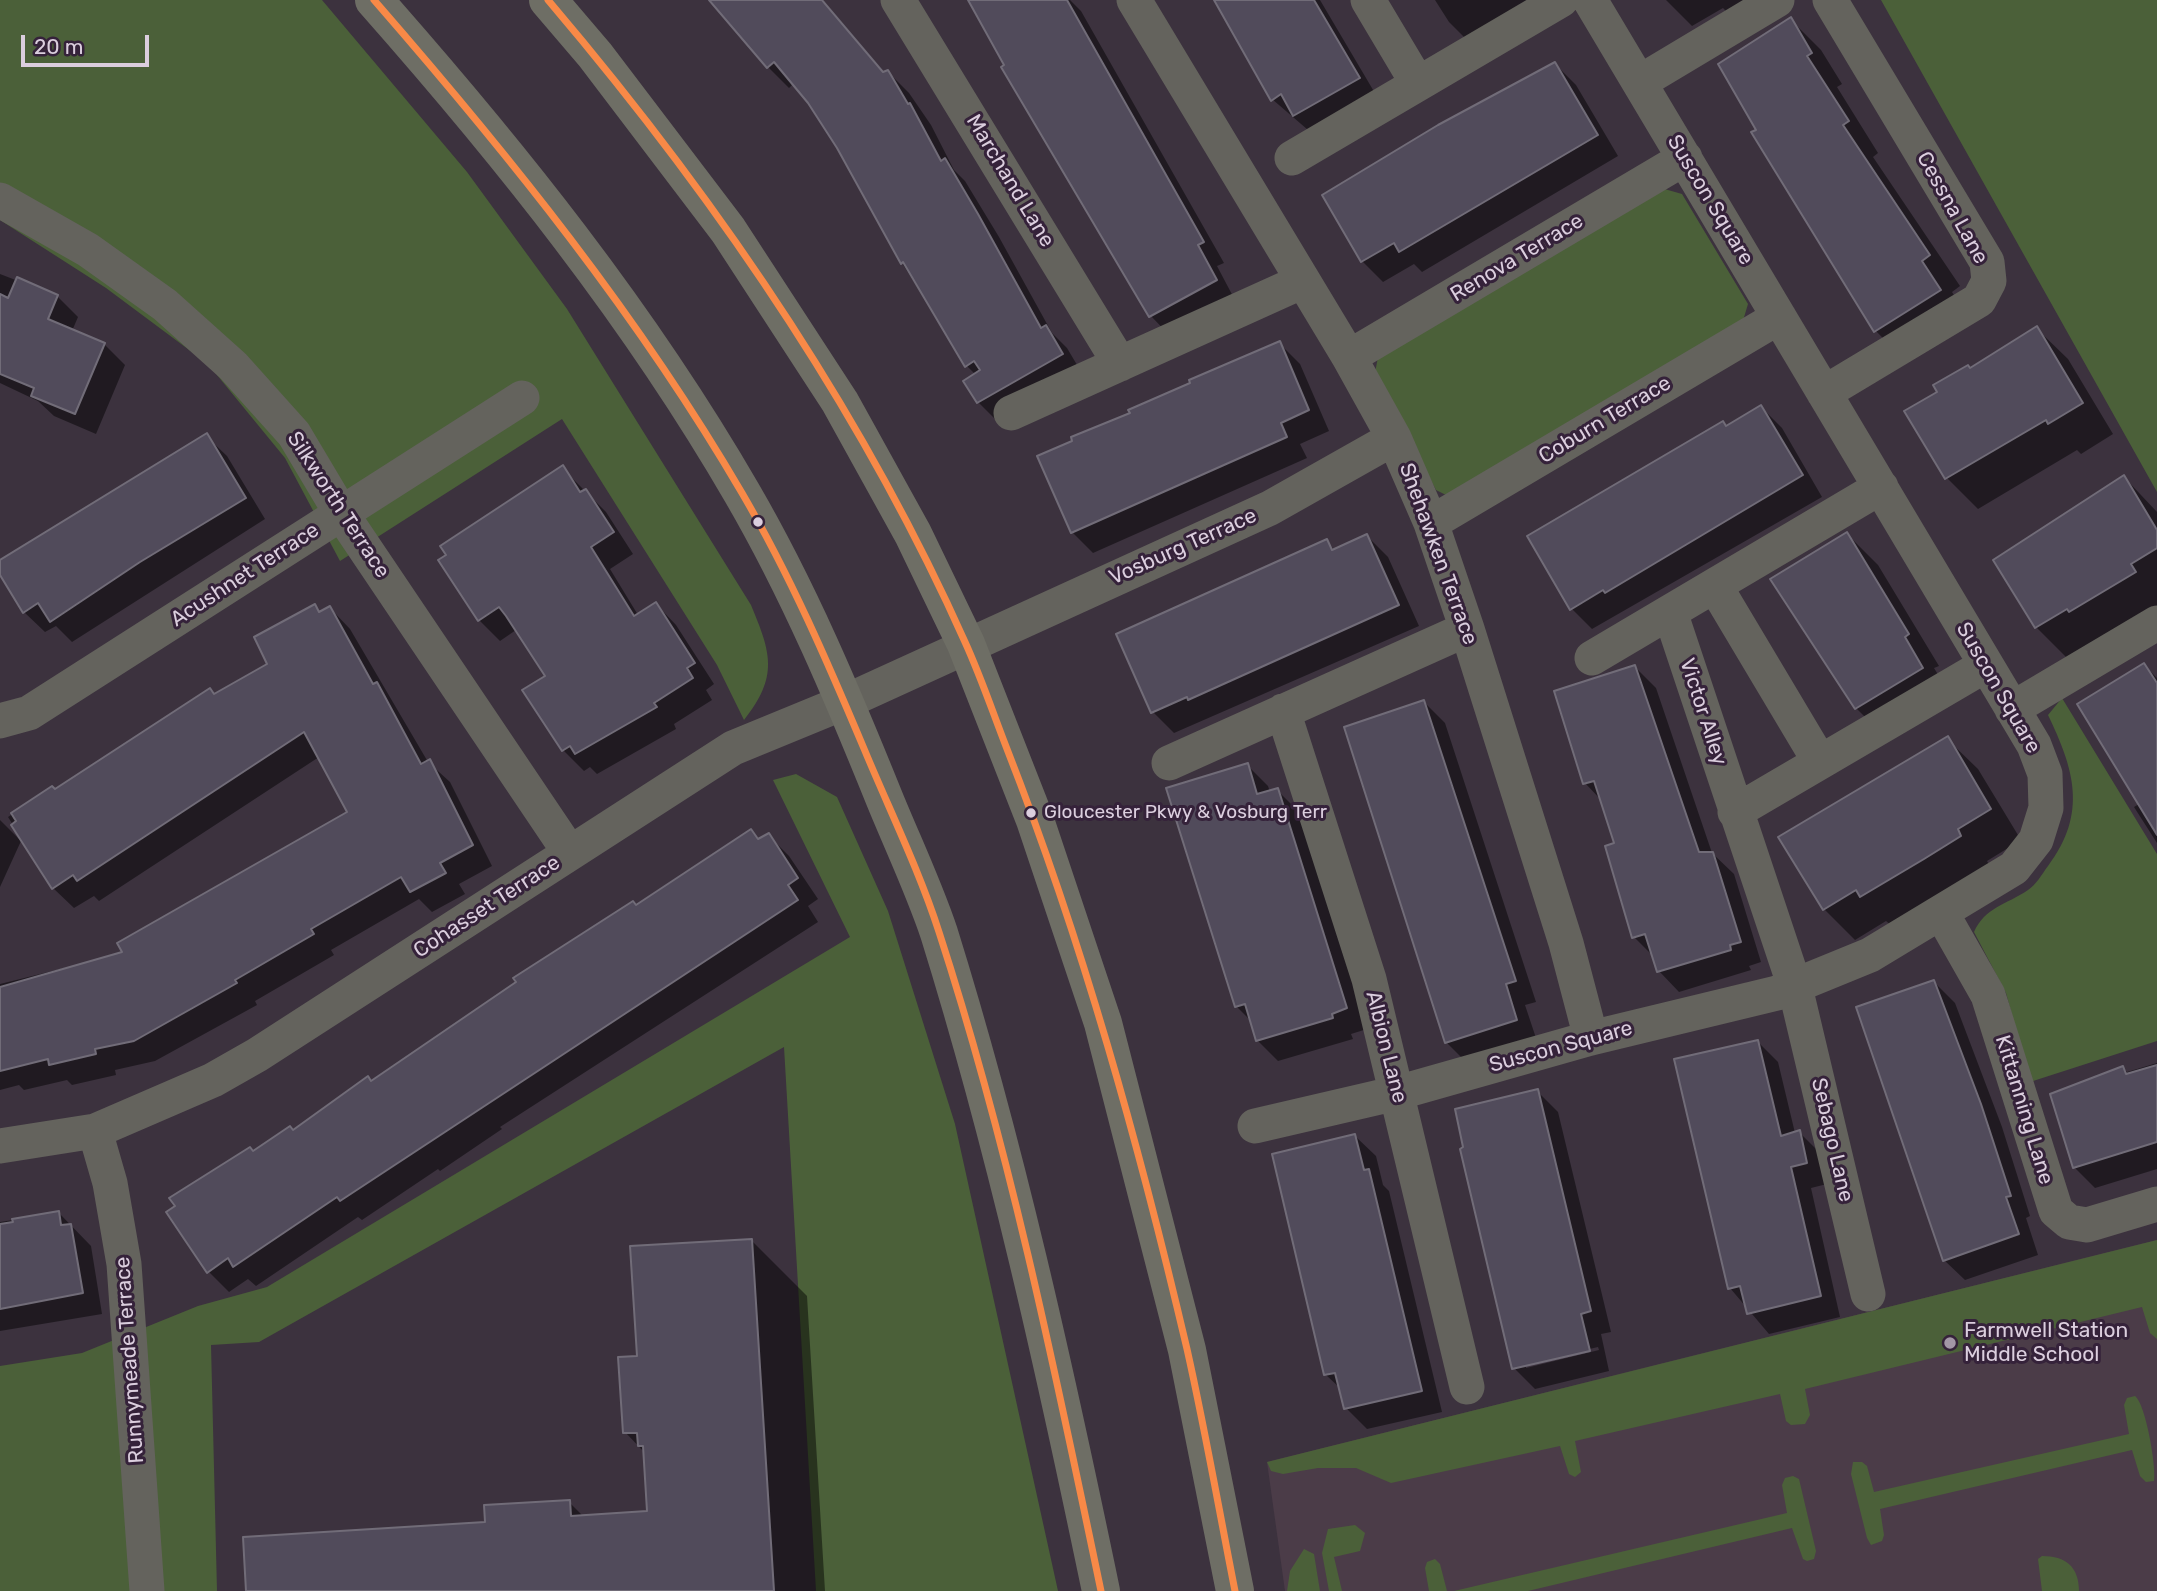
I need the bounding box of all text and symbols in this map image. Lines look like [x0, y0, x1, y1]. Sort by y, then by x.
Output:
scale bar [24, 21, 152, 65]
text: 20 m [34, 34, 83, 59]
street label: Marchand Lane [960, 110, 1060, 252]
street label: Suscon Square [1661, 130, 1759, 270]
street label: Cessna Lane [1911, 147, 1993, 269]
street label: Renova Terrace [1446, 208, 1588, 308]
street label: Coburn Terrace [1534, 371, 1676, 469]
street label: Silkworth Terrace [281, 427, 395, 583]
street label: Shehawken Terrace [1393, 460, 1483, 648]
street label: Vosburg Terrace [1105, 503, 1261, 591]
unlabelled marker [751, 515, 765, 529]
street label: Acushnet Terrace [166, 518, 324, 632]
street label: Suscon Square [1950, 618, 2046, 758]
street label: Victor Alley [1674, 655, 1732, 769]
place label: Gloucester Pkwy & Vosburg Terr [1044, 802, 1327, 824]
marker: Gloucester Pkwy & Vosburg Terr [1024, 806, 1038, 820]
street label: Cohasset Terrace [409, 850, 565, 964]
street label: Albion Lane [1360, 988, 1412, 1106]
street label: Suscon Square [1487, 1016, 1635, 1078]
street label: Kittanning Lane [1989, 1032, 2059, 1188]
street label: Sebago Lane [1805, 1076, 1859, 1204]
street label: Runnymeade Terrace [110, 1256, 150, 1464]
place label: Farmwell Station Middle School [1964, 1318, 2128, 1368]
marker: Farmwell Station Middle School [1942, 1335, 1958, 1351]

